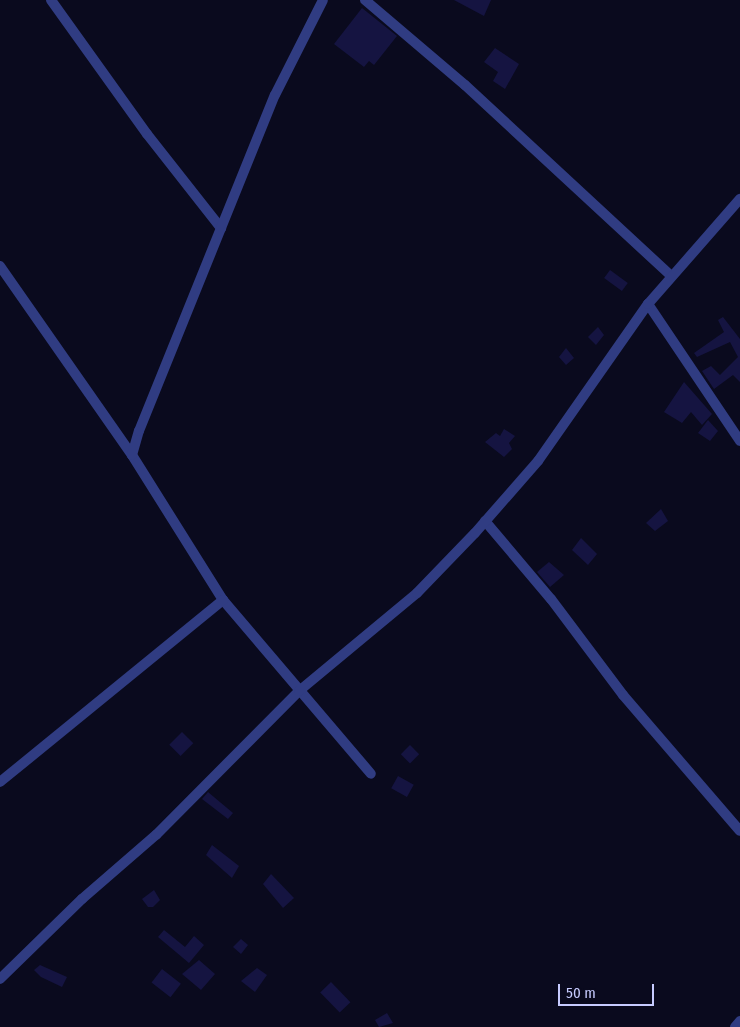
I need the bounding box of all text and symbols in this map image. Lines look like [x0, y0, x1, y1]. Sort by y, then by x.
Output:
scale bar [560, 974, 656, 1006]
text: 50 m [566, 984, 596, 1002]

